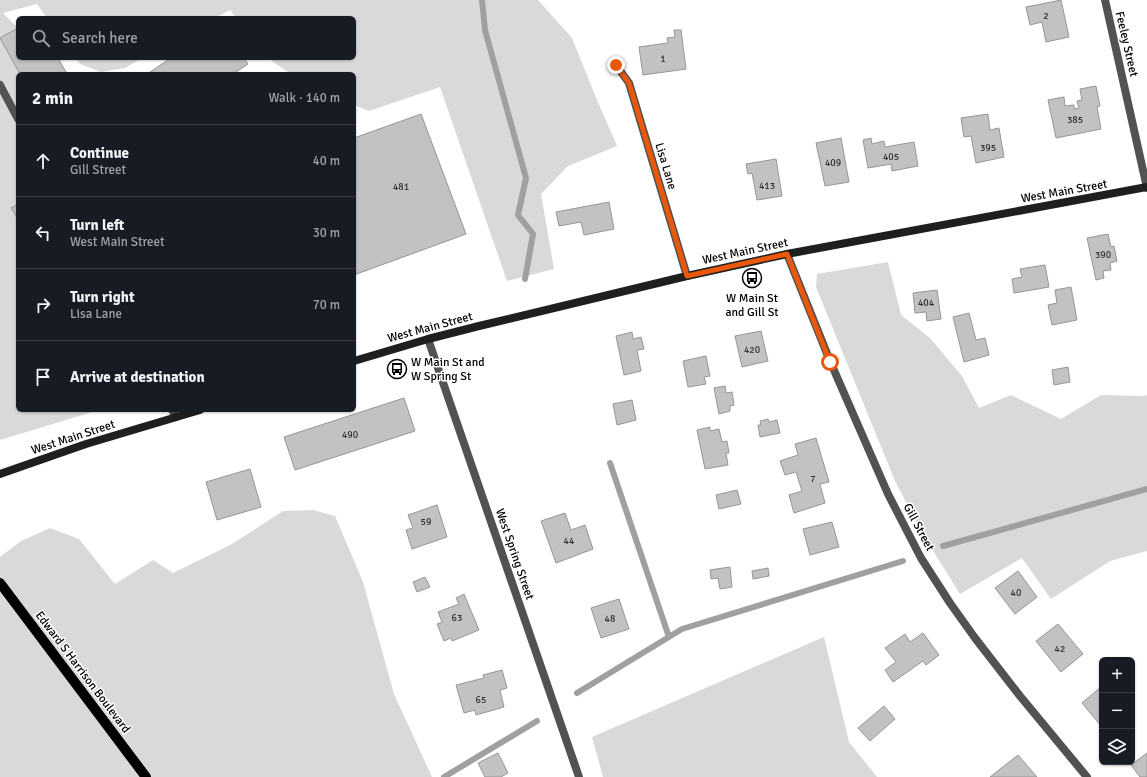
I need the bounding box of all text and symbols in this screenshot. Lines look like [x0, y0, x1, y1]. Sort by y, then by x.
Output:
house number: 2 [1043, 10, 1049, 22]
street label: Feeley Street [1112, 10, 1141, 78]
search box [16, 16, 356, 60]
icon: search [30, 27, 52, 49]
text: Search here [62, 29, 138, 47]
house number: 1 [660, 53, 666, 65]
route end [607, 56, 625, 74]
text: 2 min [32, 88, 73, 109]
text: Walk · 140 m [269, 90, 340, 106]
house number: 385 [1067, 114, 1083, 126]
street label: Lisa Lane [651, 141, 680, 191]
house number: 395 [980, 142, 996, 154]
text: Continue [70, 144, 129, 162]
icon: ahead [32, 150, 54, 172]
house number: 405 [883, 151, 899, 163]
text: 40 m [313, 153, 340, 169]
house number: 409 [825, 157, 841, 169]
text: Gill Street [70, 162, 126, 178]
street label: West Main Street [1020, 177, 1108, 206]
house number: 413 [759, 180, 775, 192]
house number: 481 [393, 181, 409, 193]
text: Turn left [70, 216, 124, 234]
icon: left [32, 222, 54, 244]
text: 30 m [313, 225, 340, 241]
text: West Main Street [70, 234, 165, 250]
street label: West Main Street [701, 235, 789, 268]
house number: 390 [1095, 249, 1111, 261]
bus stop icon: W Main St and Gill St [741, 267, 763, 289]
text: Turn right [70, 288, 135, 306]
place label: W Main St and Gill St [725, 291, 779, 320]
icon: right [32, 294, 54, 316]
text: 70 m [313, 297, 340, 313]
house number: 404 [918, 297, 935, 309]
text: Lisa Lane [70, 306, 122, 322]
street label: West Main Street [386, 309, 474, 346]
house number: 420 [744, 344, 760, 356]
route start [821, 353, 839, 371]
place label: W Main St and W Spring St [411, 355, 485, 384]
bus stop icon: W Main St and W Spring St [386, 358, 408, 380]
icon: arrive [32, 366, 54, 388]
text: Arrive at destination [70, 368, 205, 386]
street label: West Main Street [29, 417, 117, 458]
house number: 490 [342, 429, 358, 441]
house number: 7 [810, 473, 816, 485]
street label: Gill Street [900, 501, 937, 554]
street label: West Spring Street [492, 507, 537, 602]
house number: 59 [421, 516, 431, 528]
house number: 44 [564, 535, 575, 547]
house number: 40 [1011, 587, 1021, 599]
street label: Edward S Harrison Boulevard [32, 608, 133, 736]
house number: 63 [452, 612, 462, 624]
house number: 48 [605, 613, 615, 625]
house number: 42 [1055, 643, 1065, 655]
map controls [1099, 657, 1135, 765]
button: + [1099, 657, 1135, 693]
button: − [1099, 693, 1135, 729]
house number: 65 [476, 694, 486, 706]
button: layers [1099, 729, 1135, 765]

